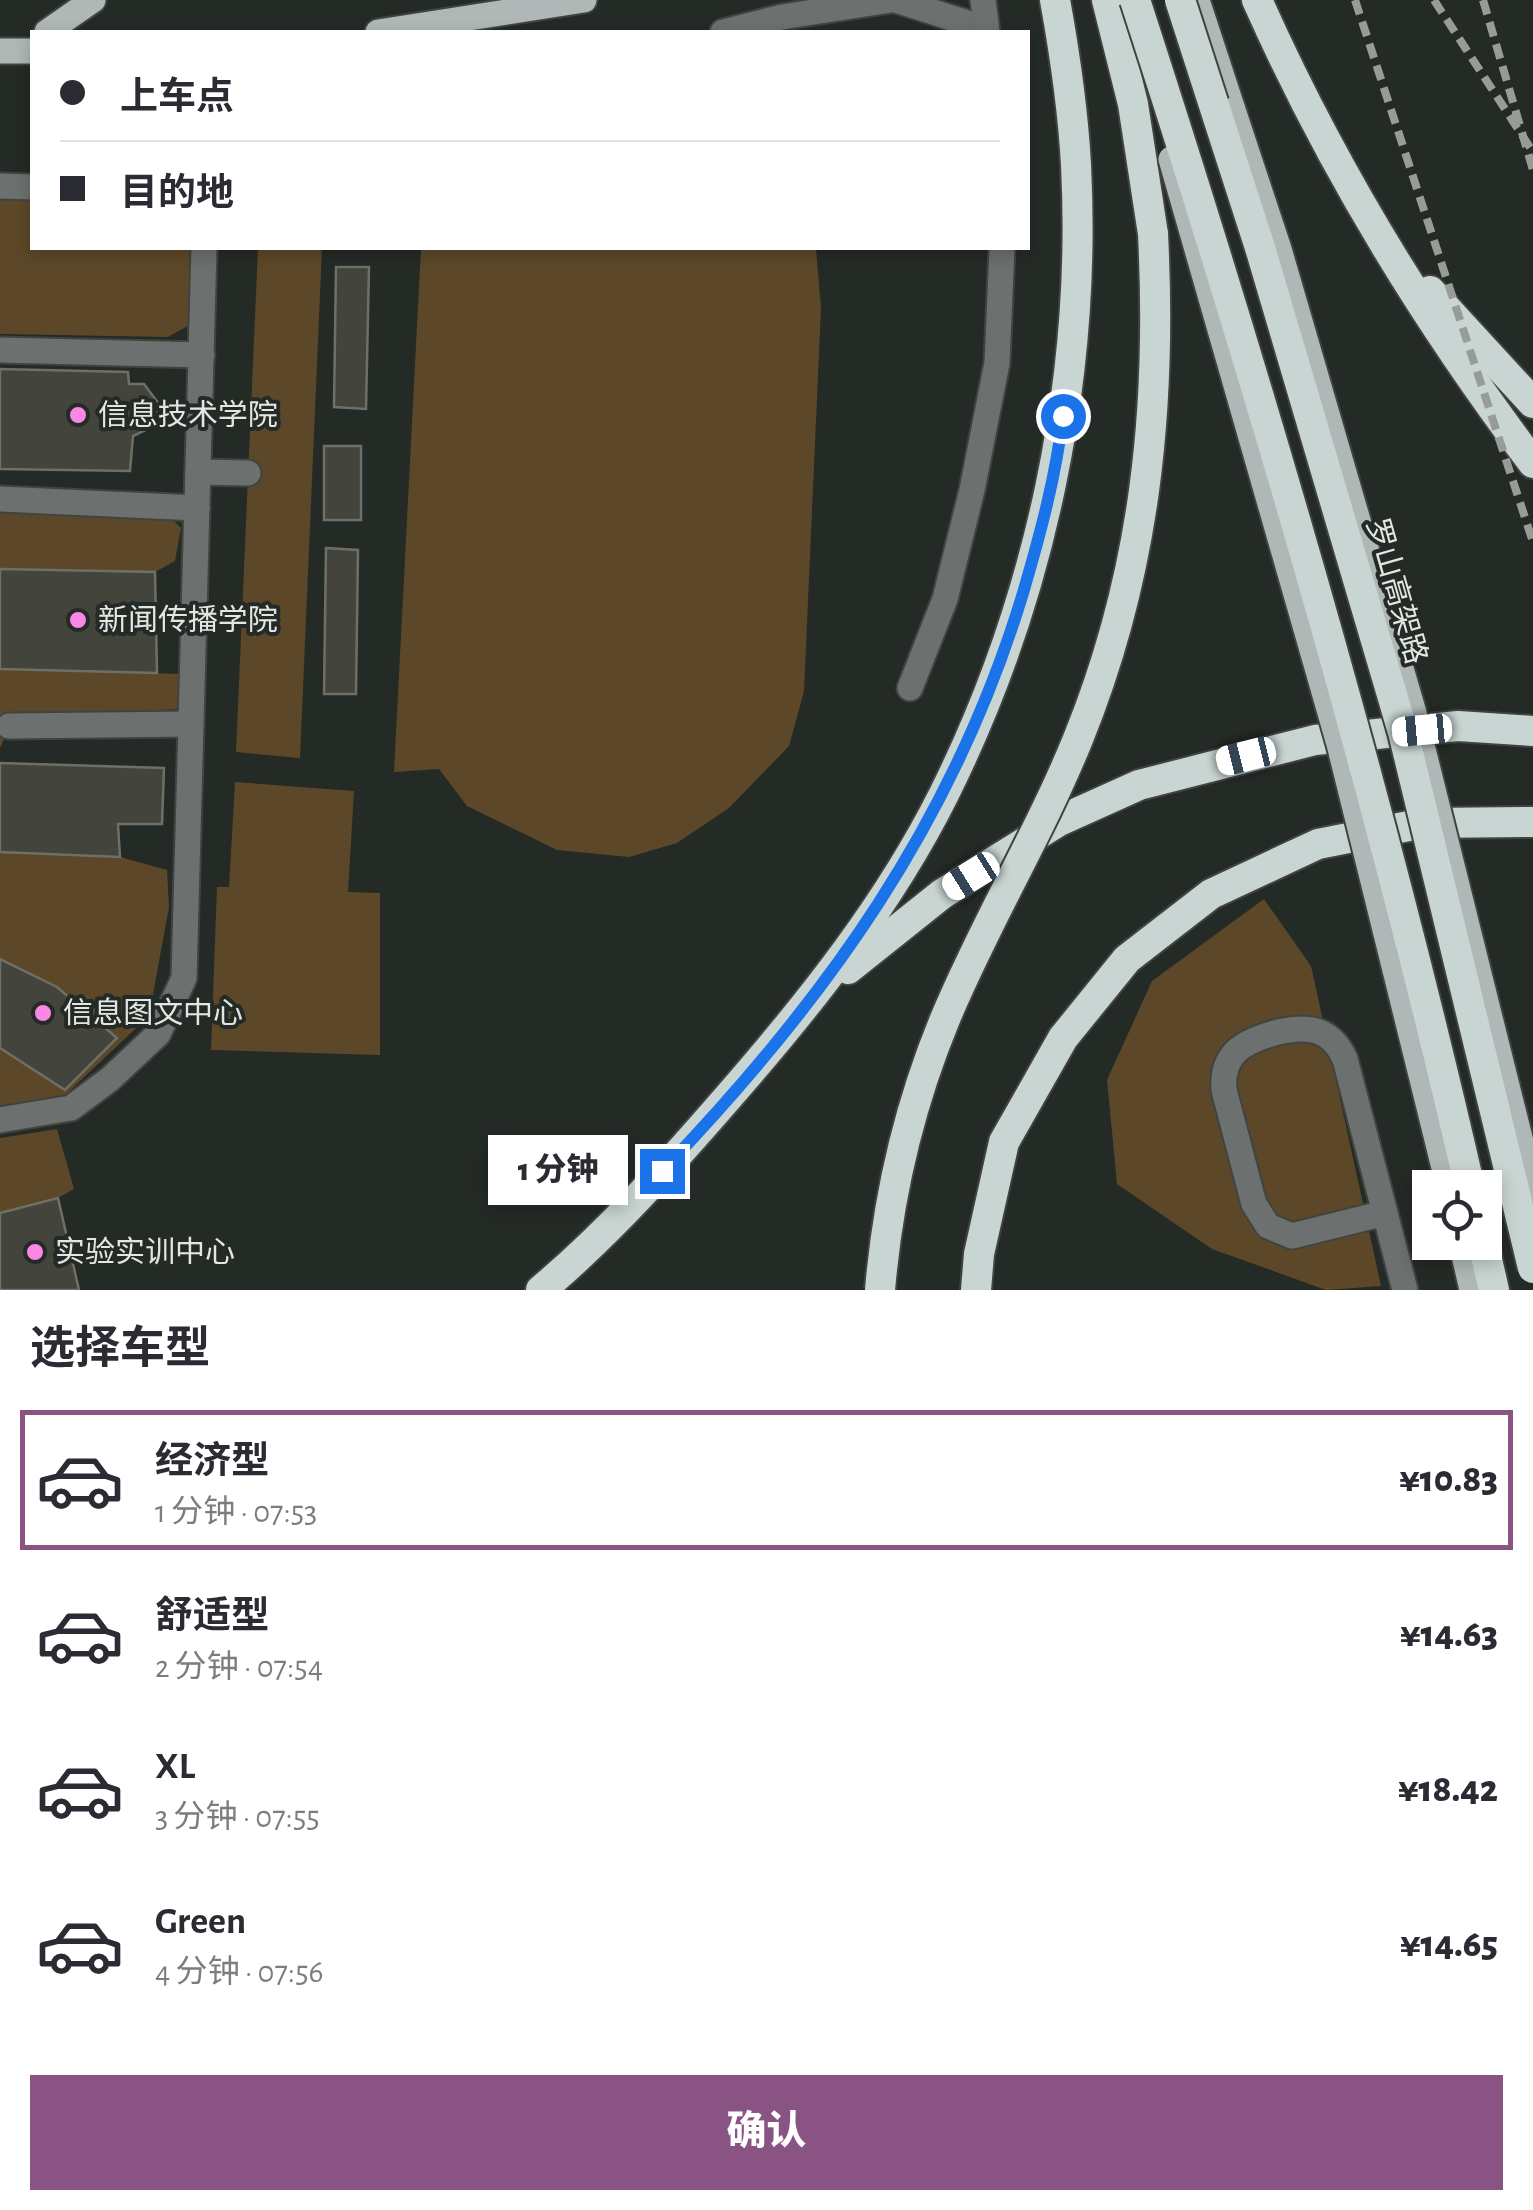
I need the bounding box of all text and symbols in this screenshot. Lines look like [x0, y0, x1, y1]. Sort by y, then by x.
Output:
text: 上车点 [120, 79, 234, 117]
text: 目的地 [120, 175, 234, 213]
route start [1041, 394, 1086, 439]
place label: 信息技术学院 [98, 399, 278, 431]
marker: 信息技术学院 [67, 404, 89, 426]
street label: 罗山高架路 [1361, 514, 1433, 668]
place label: 新闻传播学院 [98, 604, 278, 636]
marker: 新闻传播学院 [67, 609, 89, 631]
car [1391, 712, 1453, 748]
car [1213, 734, 1279, 778]
car [938, 847, 1004, 905]
place label: 信息图文中心 [63, 997, 243, 1029]
marker: 信息图文中心 [32, 1002, 54, 1024]
callout: 1 分钟 [487, 1136, 627, 1206]
route end [640, 1149, 685, 1194]
text: 1 分钟 [518, 1154, 598, 1186]
map controls [1412, 1170, 1502, 1260]
button: locate [1412, 1170, 1502, 1260]
place label: 实验实训中心 [55, 1236, 235, 1268]
marker: 实验实训中心 [24, 1241, 46, 1263]
text: 选择车型 [30, 1327, 210, 1372]
icon: car [35, 1435, 125, 1525]
text: 经济型 [155, 1443, 269, 1481]
text: ¥10.83 [1399, 1461, 1498, 1499]
text: 1 分钟 · 07:53 [155, 1496, 317, 1528]
icon: car [35, 1590, 125, 1680]
text: 舒适型 [155, 1598, 269, 1636]
text: ¥14.63 [1400, 1616, 1498, 1654]
text: 2 分钟 · 07:54 [155, 1651, 323, 1683]
icon: car [35, 1745, 125, 1835]
text: XL [155, 1748, 195, 1786]
text: ¥18.42 [1398, 1771, 1498, 1809]
text: 3 分钟 · 07:55 [155, 1801, 320, 1833]
icon: car [35, 1900, 125, 1990]
text: Green [155, 1903, 246, 1941]
text: ¥14.65 [1400, 1926, 1498, 1964]
text: 4 分钟 · 07:56 [155, 1956, 324, 1988]
button: 确认 [30, 2075, 1503, 2190]

